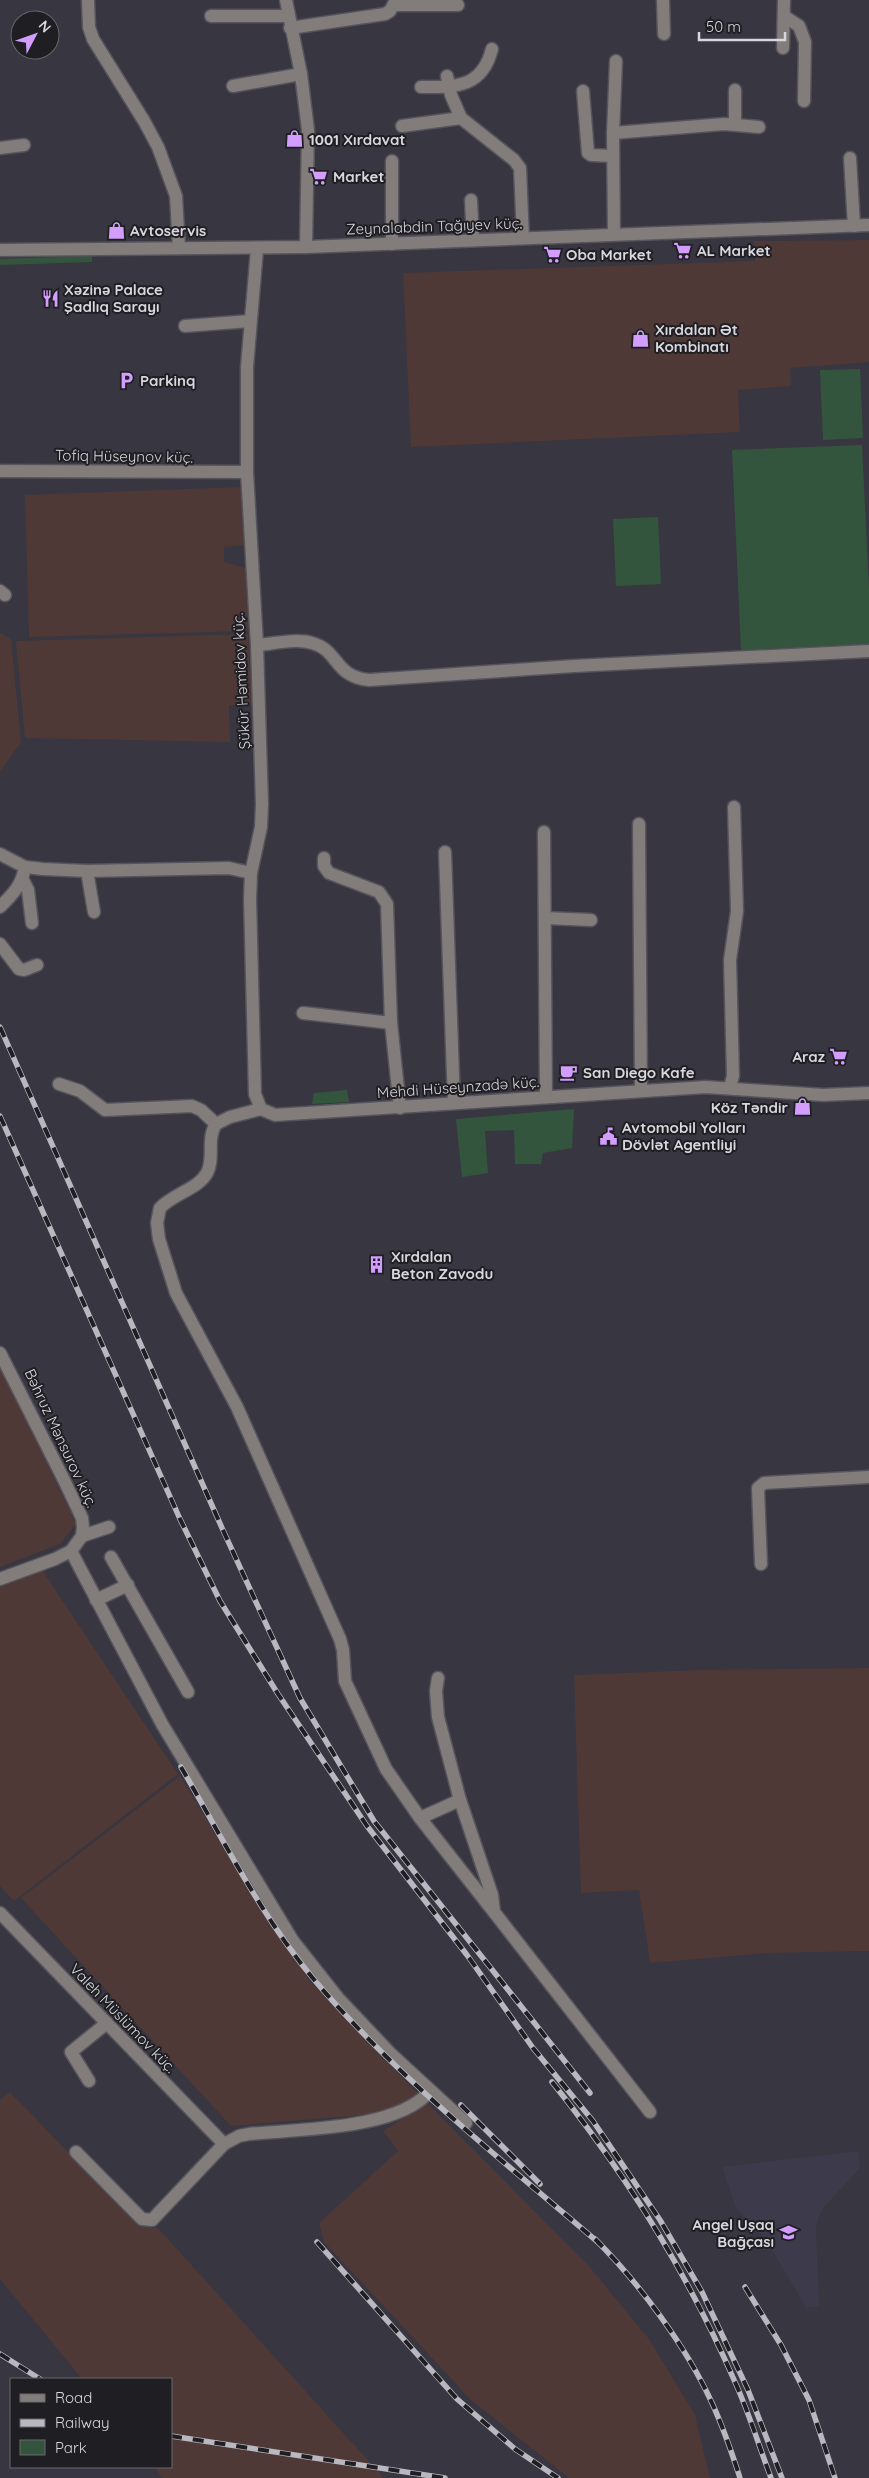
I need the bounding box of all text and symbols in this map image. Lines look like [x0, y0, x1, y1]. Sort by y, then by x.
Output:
north arrow [10, 10, 60, 60]
scale bar [699, 10, 785, 42]
text: N [35, 17, 55, 36]
text: 50 m [706, 17, 741, 36]
shop icon: 1001 Xırdavat [285, 129, 305, 149]
place label: 1001 Xırdavat [309, 130, 405, 149]
supermarket icon: Market [309, 166, 329, 186]
place label: Market [333, 167, 384, 186]
street label: Zeynalabdin Tağıyev küç. [346, 213, 522, 239]
shop icon: Avtoservis [106, 220, 126, 240]
place label: Avtoservis [130, 221, 206, 240]
supermarket icon: AL Market [673, 240, 693, 260]
place label: AL Market [697, 241, 771, 260]
supermarket icon: Oba Market [542, 244, 562, 264]
place label: Oba Market [566, 245, 652, 264]
place label: Xәzinә Palace Şadlıq Sarayı [64, 280, 163, 316]
restaurant icon: Xәzinә Palace Şadlıq Sarayı [40, 288, 60, 308]
place label: Xırdalan Ət Kombinatı [655, 320, 738, 356]
shop icon: Xırdalan Ət Kombinatı [631, 328, 651, 348]
parking icon: Parkinq [116, 370, 136, 390]
place label: Parkinq [140, 371, 195, 390]
street label: Tofiq Hüseynov küç. [55, 445, 193, 467]
street label: Şükür Həmidov küç. [228, 612, 254, 750]
supermarket icon: Araz [829, 1046, 849, 1066]
place label: Araz [792, 1047, 825, 1066]
cafe icon: San Diego Kafe [559, 1062, 579, 1082]
place label: San Diego Kafe [583, 1063, 695, 1082]
street label: Mehdi Hüseynzadə küç. [376, 1072, 540, 1102]
shop icon: Köz Təndir [792, 1097, 812, 1117]
place label: Köz Təndir [711, 1098, 788, 1117]
place label: Avtomobil Yolları Dövlət Agentliyi [622, 1118, 745, 1154]
public building icon: Avtomobil Yolları Dövlət Agentliyi [598, 1126, 618, 1146]
place label: Xırdalan Beton Zavodu [391, 1247, 493, 1283]
building icon: Xırdalan Beton Zavodu [367, 1255, 387, 1275]
street label: Bəhruz Mənsurov küç. [21, 1366, 101, 1510]
street label: Valeh Müslümov küç. [66, 1959, 180, 2077]
place label: Angel Uşaq Bağçası [692, 2215, 774, 2251]
school or university icon: Angel Uşaq Bağçası [778, 2223, 798, 2243]
legend [10, 2378, 172, 2468]
text: Road [55, 2388, 92, 2407]
text: Railway [55, 2413, 110, 2432]
text: Park [55, 2438, 87, 2457]

